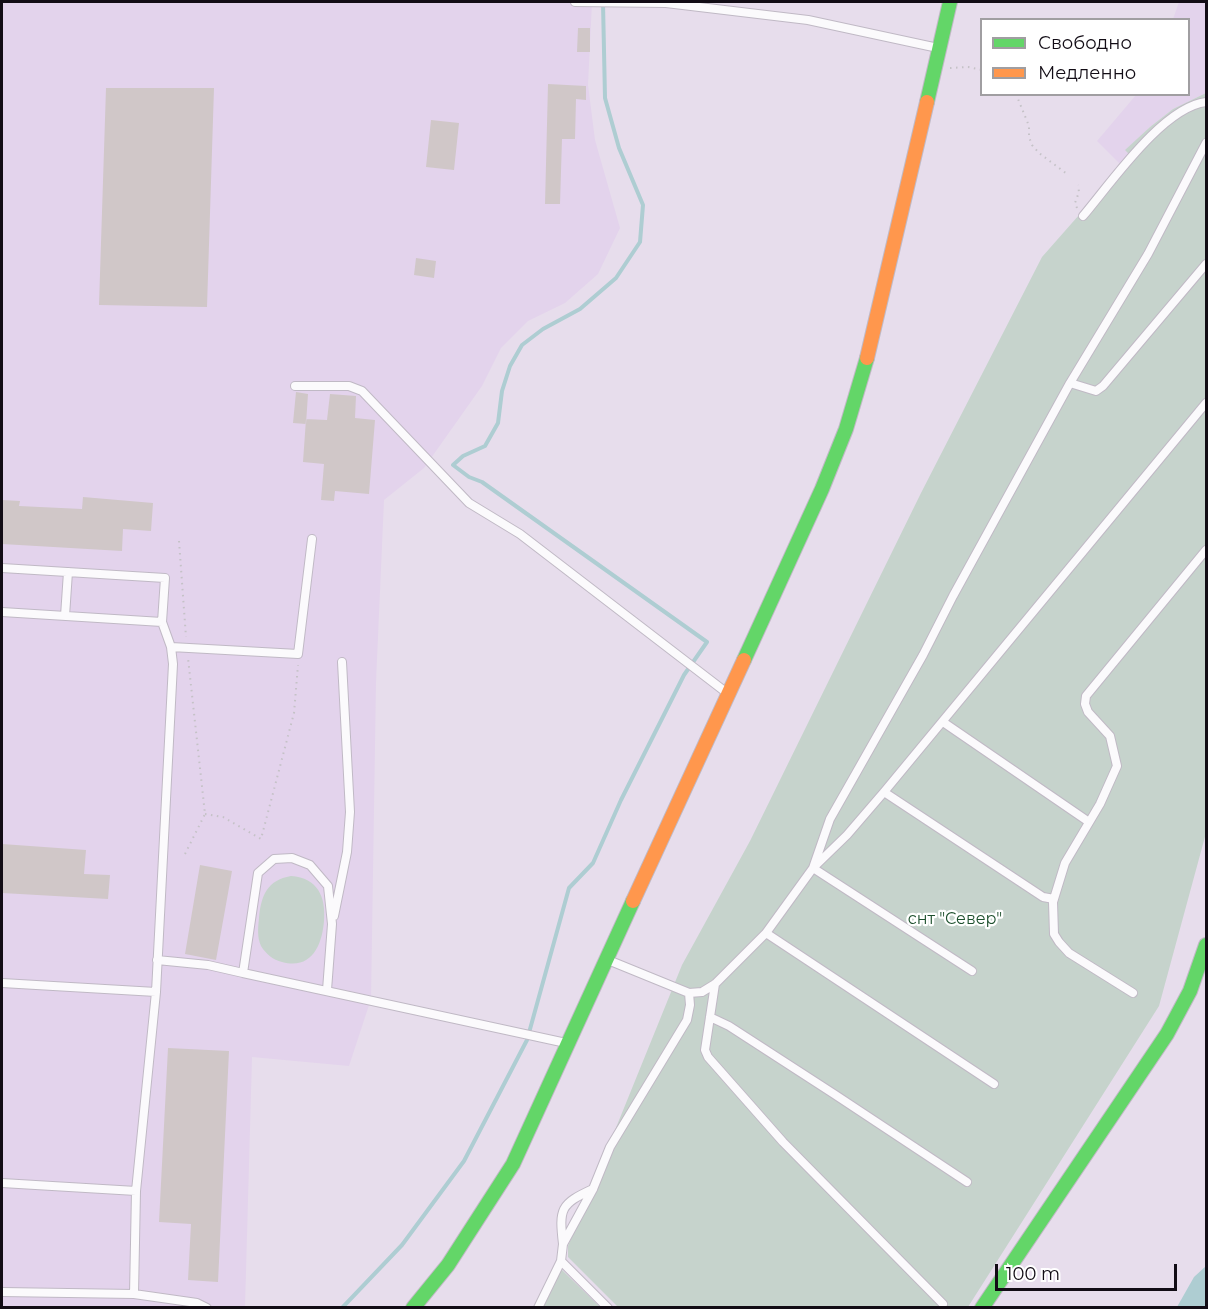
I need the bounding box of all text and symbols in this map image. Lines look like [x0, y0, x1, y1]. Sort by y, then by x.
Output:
legend [980, 18, 1190, 96]
text: Свободно [1038, 32, 1132, 54]
text: Медленно [1038, 62, 1136, 84]
park label: снт "Север" [908, 909, 1002, 929]
scale bar [998, 1252, 1180, 1290]
text: 100 m [1006, 1263, 1060, 1285]

